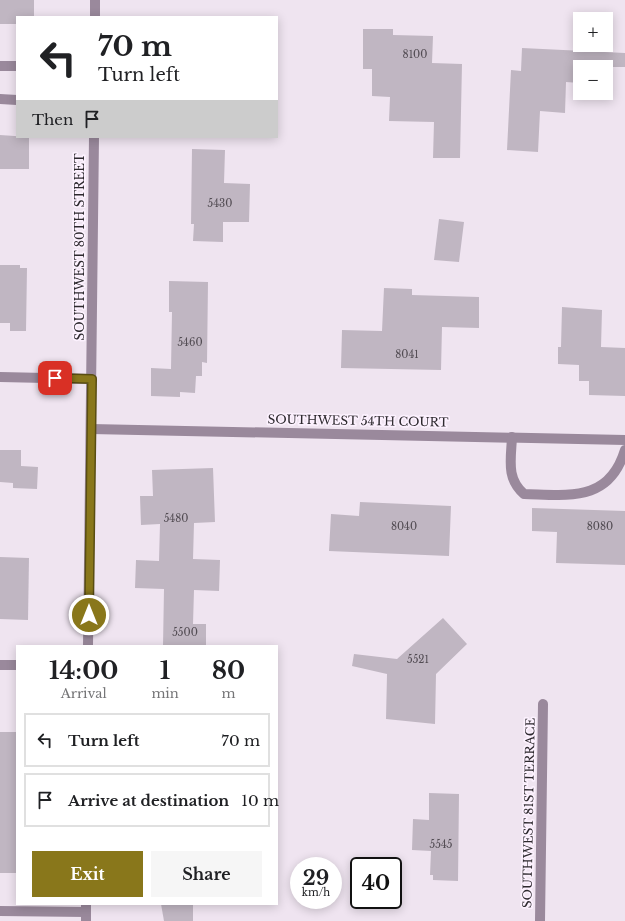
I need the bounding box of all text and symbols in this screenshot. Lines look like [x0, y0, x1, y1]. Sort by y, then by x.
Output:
map controls [573, 12, 613, 100]
button: + [573, 12, 613, 52]
text: 70 m [98, 29, 172, 64]
icon: left [32, 32, 84, 84]
house number: 8100 [403, 48, 427, 61]
button: − [573, 60, 613, 100]
text: Turn left [98, 64, 180, 86]
icon: arrive [81, 108, 103, 130]
text: Then [32, 110, 73, 129]
street label: SOUTHWEST 80TH STREET [72, 153, 87, 341]
house number: 5430 [208, 197, 232, 210]
house number: 5460 [177, 336, 203, 349]
house number: 8041 [395, 348, 419, 361]
pin [38, 361, 72, 395]
icon: arrive [44, 367, 66, 389]
street label: SOUTHWEST 54TH COURT [267, 411, 449, 430]
house number: 5480 [164, 512, 188, 525]
house number: 8040 [391, 520, 417, 533]
house number: 8080 [587, 520, 613, 533]
position arrow [68, 594, 110, 636]
house number: 5500 [172, 626, 198, 639]
house number: 5521 [407, 653, 429, 666]
text: 14:00 [49, 656, 118, 685]
text: 1 [160, 656, 170, 685]
text: 80 [212, 656, 245, 685]
text: Arrival [61, 685, 107, 702]
text: min [151, 685, 179, 702]
text: m [221, 685, 235, 702]
street label: SOUTHWEST 81ST TERRACE [519, 717, 538, 908]
icon: left [34, 729, 56, 751]
text: Turn left [68, 731, 139, 750]
text: 70 m [221, 731, 260, 750]
icon: arrive [34, 789, 56, 811]
text: Arrive at destination [68, 791, 229, 810]
text: 10 m [241, 791, 279, 810]
house number: 5545 [430, 838, 453, 851]
button: Exit [32, 851, 143, 897]
button: Share [151, 851, 262, 897]
speed limit sign: 40 [350, 857, 402, 909]
text: 29 [303, 866, 329, 890]
text: km/h [302, 886, 330, 899]

